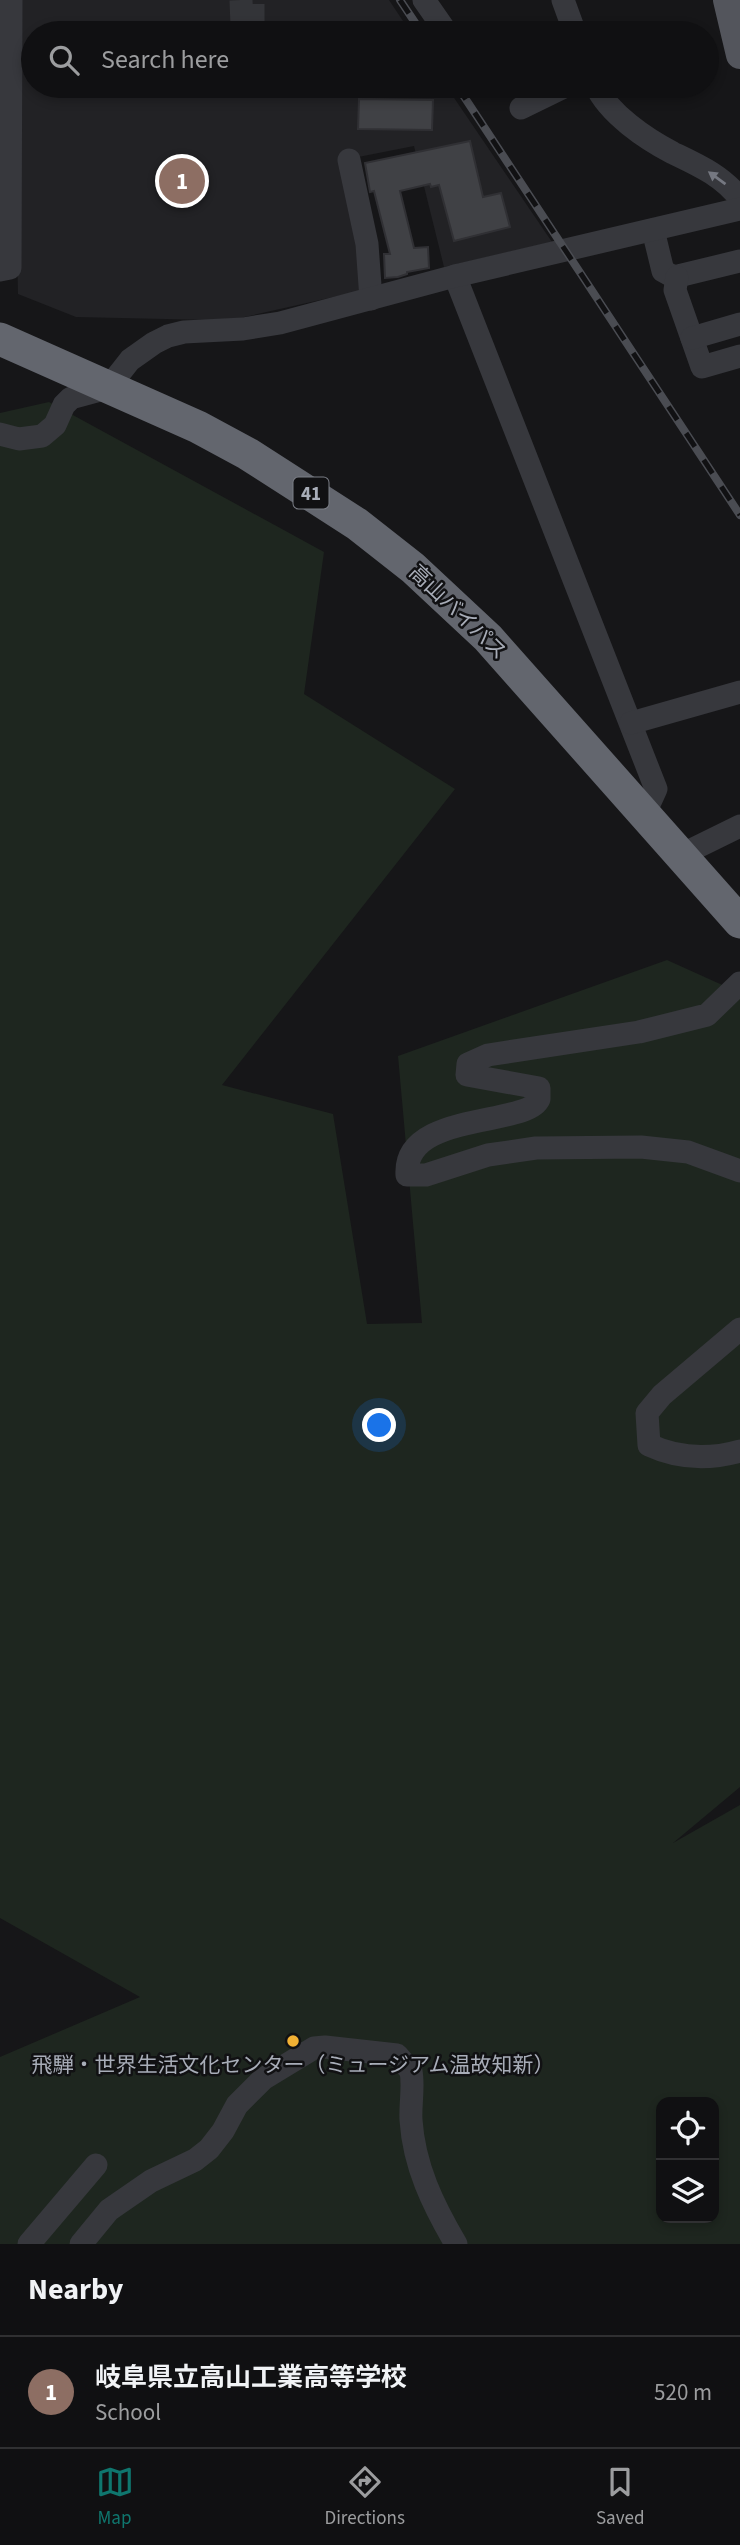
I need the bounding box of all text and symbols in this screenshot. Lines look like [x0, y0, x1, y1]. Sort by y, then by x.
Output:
search box [21, 21, 719, 98]
icon: search [45, 41, 83, 79]
text: Search here [101, 41, 229, 78]
pin: 1 [159, 155, 205, 207]
one-way arrow [708, 171, 726, 185]
road number: 41 [294, 478, 328, 508]
street label: 高山バイパス [402, 558, 514, 666]
your location [362, 1408, 396, 1442]
marker: 飛騨・世界生活文化センター（ミュージアム温故知新） [285, 2033, 301, 2049]
place label: 飛騨・世界生活文化センター（ミュージアム温故知新） [31, 2050, 555, 2080]
map controls [656, 2097, 719, 2223]
button: locate [656, 2097, 719, 2160]
button: layers [656, 2160, 719, 2223]
text: Nearby [28, 2268, 123, 2311]
text: 岐阜県立高山工業高等学校 [95, 2359, 407, 2396]
text: 1 [45, 2376, 57, 2409]
text: 520 m [654, 2376, 712, 2409]
text: School [95, 2396, 161, 2429]
tab: Map [96, 2463, 134, 2532]
tab: Directions [325, 2463, 405, 2532]
tab: Saved [596, 2463, 644, 2532]

